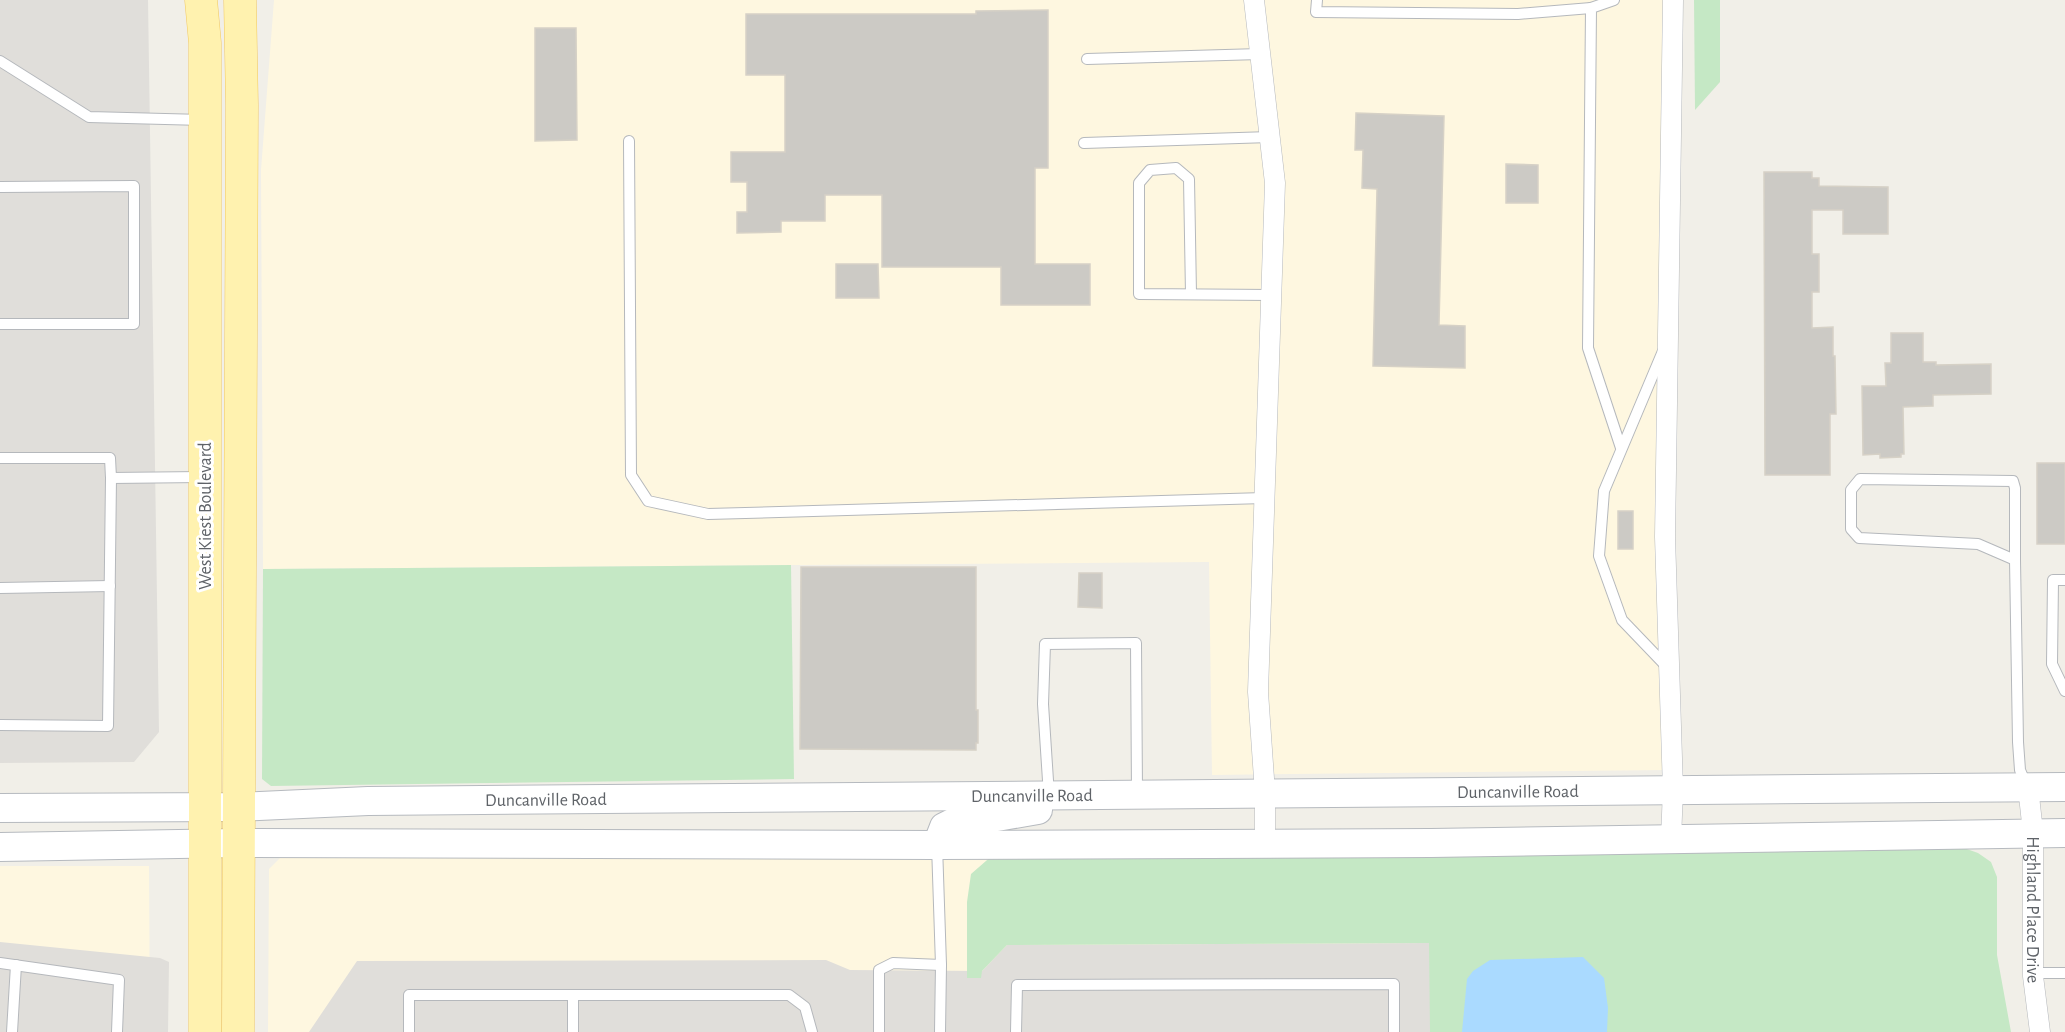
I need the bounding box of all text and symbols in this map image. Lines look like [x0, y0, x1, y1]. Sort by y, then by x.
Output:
street label: West Kiest Boulevard [197, 442, 215, 590]
street label: Duncanville Road [1457, 783, 1579, 802]
street label: Duncanville Road [971, 787, 1093, 806]
street label: Duncanville Road [485, 791, 607, 810]
street label: Highland Place Drive [2023, 836, 2042, 984]

